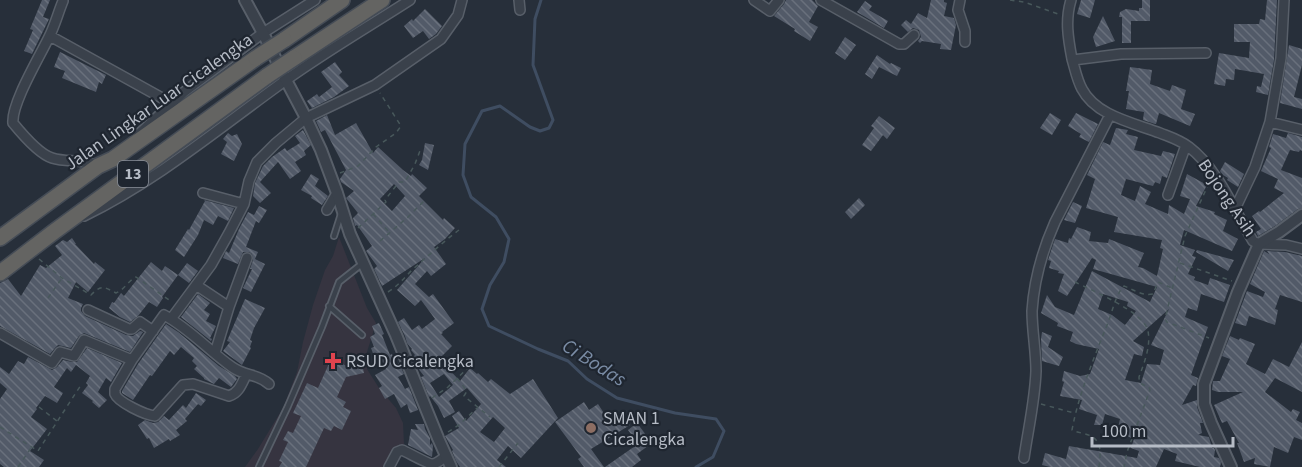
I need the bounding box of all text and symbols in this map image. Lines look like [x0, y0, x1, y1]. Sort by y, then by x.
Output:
street label: Jalan Lingkar Luar Cicalengka [60, 28, 258, 176]
street label: Bojong Asih [1192, 154, 1262, 242]
road number: 13 [118, 161, 148, 187]
water label: Ci Bodas [557, 332, 631, 394]
place label: RSUD Cicalengka [346, 349, 474, 374]
marker: RSUD Cicalengka [324, 352, 342, 370]
place label: SMAN 1 Cicalengka [603, 406, 685, 452]
scale bar [1092, 410, 1233, 448]
text: 100 m [1101, 419, 1146, 444]
marker: SMAN 1 Cicalengka [584, 421, 598, 435]

